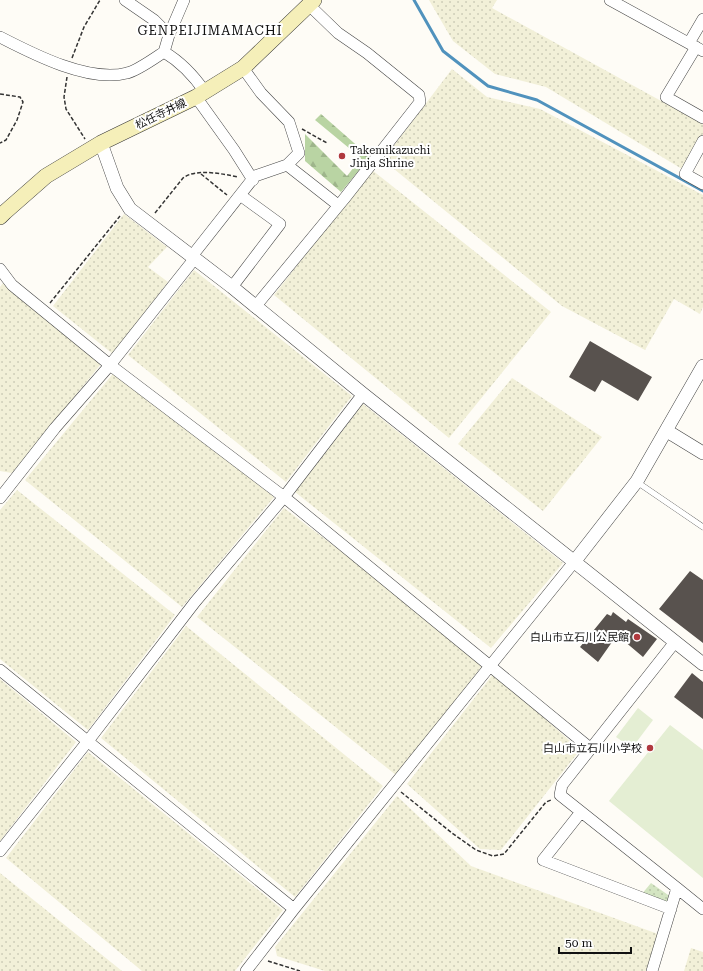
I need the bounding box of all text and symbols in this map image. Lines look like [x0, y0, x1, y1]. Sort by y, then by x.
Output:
district label: GENPEIJIMAMACHI [137, 23, 283, 38]
street label: 松任寺井線 [133, 96, 189, 132]
place label: Takemikazuchi Jinja Shrine [350, 144, 431, 170]
marker: Takemikazuchi Jinja Shrine [337, 151, 347, 161]
place label: 白山市立石川公民館 [530, 631, 629, 644]
marker: 白山市立石川公民館 [632, 632, 642, 642]
place label: 白山市立石川小学校 [543, 742, 642, 755]
marker: 白山市立石川小学校 [645, 743, 655, 753]
scale bar [559, 929, 631, 955]
text: 50 m [565, 936, 592, 950]

